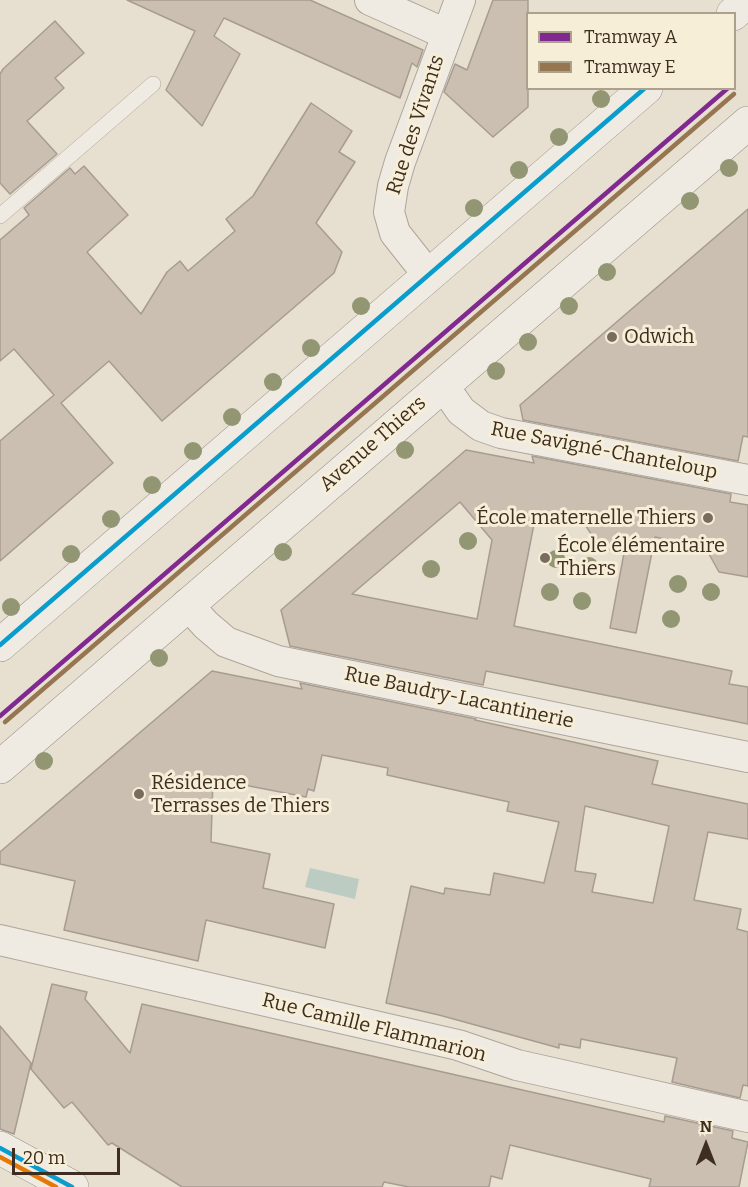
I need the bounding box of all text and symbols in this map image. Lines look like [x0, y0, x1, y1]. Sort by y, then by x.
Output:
legend [526, 12, 736, 90]
text: Tramway A [584, 26, 677, 48]
street label: Rue des Vivants [382, 52, 450, 198]
text: Tramway E [584, 56, 676, 78]
place label: Odwich [624, 325, 694, 349]
marker: Odwich [605, 330, 619, 344]
street label: Avenue Thiers [315, 391, 431, 497]
street label: Rue Savigné-Chanteloup [489, 417, 719, 485]
place label: École maternelle Thiers [476, 506, 696, 530]
marker: École maternelle Thiers [701, 511, 715, 525]
place label: École élémentaire Thiers [557, 534, 725, 581]
marker: École élémentaire Thiers [538, 551, 552, 565]
street label: Rue Baudry-Lacantinerie [342, 662, 576, 734]
place label: Résidence Terrasses de Thiers [151, 771, 330, 818]
marker: Résidence Terrasses de Thiers [132, 787, 146, 801]
street label: Rue Camille Flammarion [259, 988, 489, 1068]
north arrow [676, 1115, 736, 1175]
text: N [700, 1117, 712, 1136]
scale bar [15, 1136, 123, 1174]
text: 20 m [23, 1147, 65, 1169]

